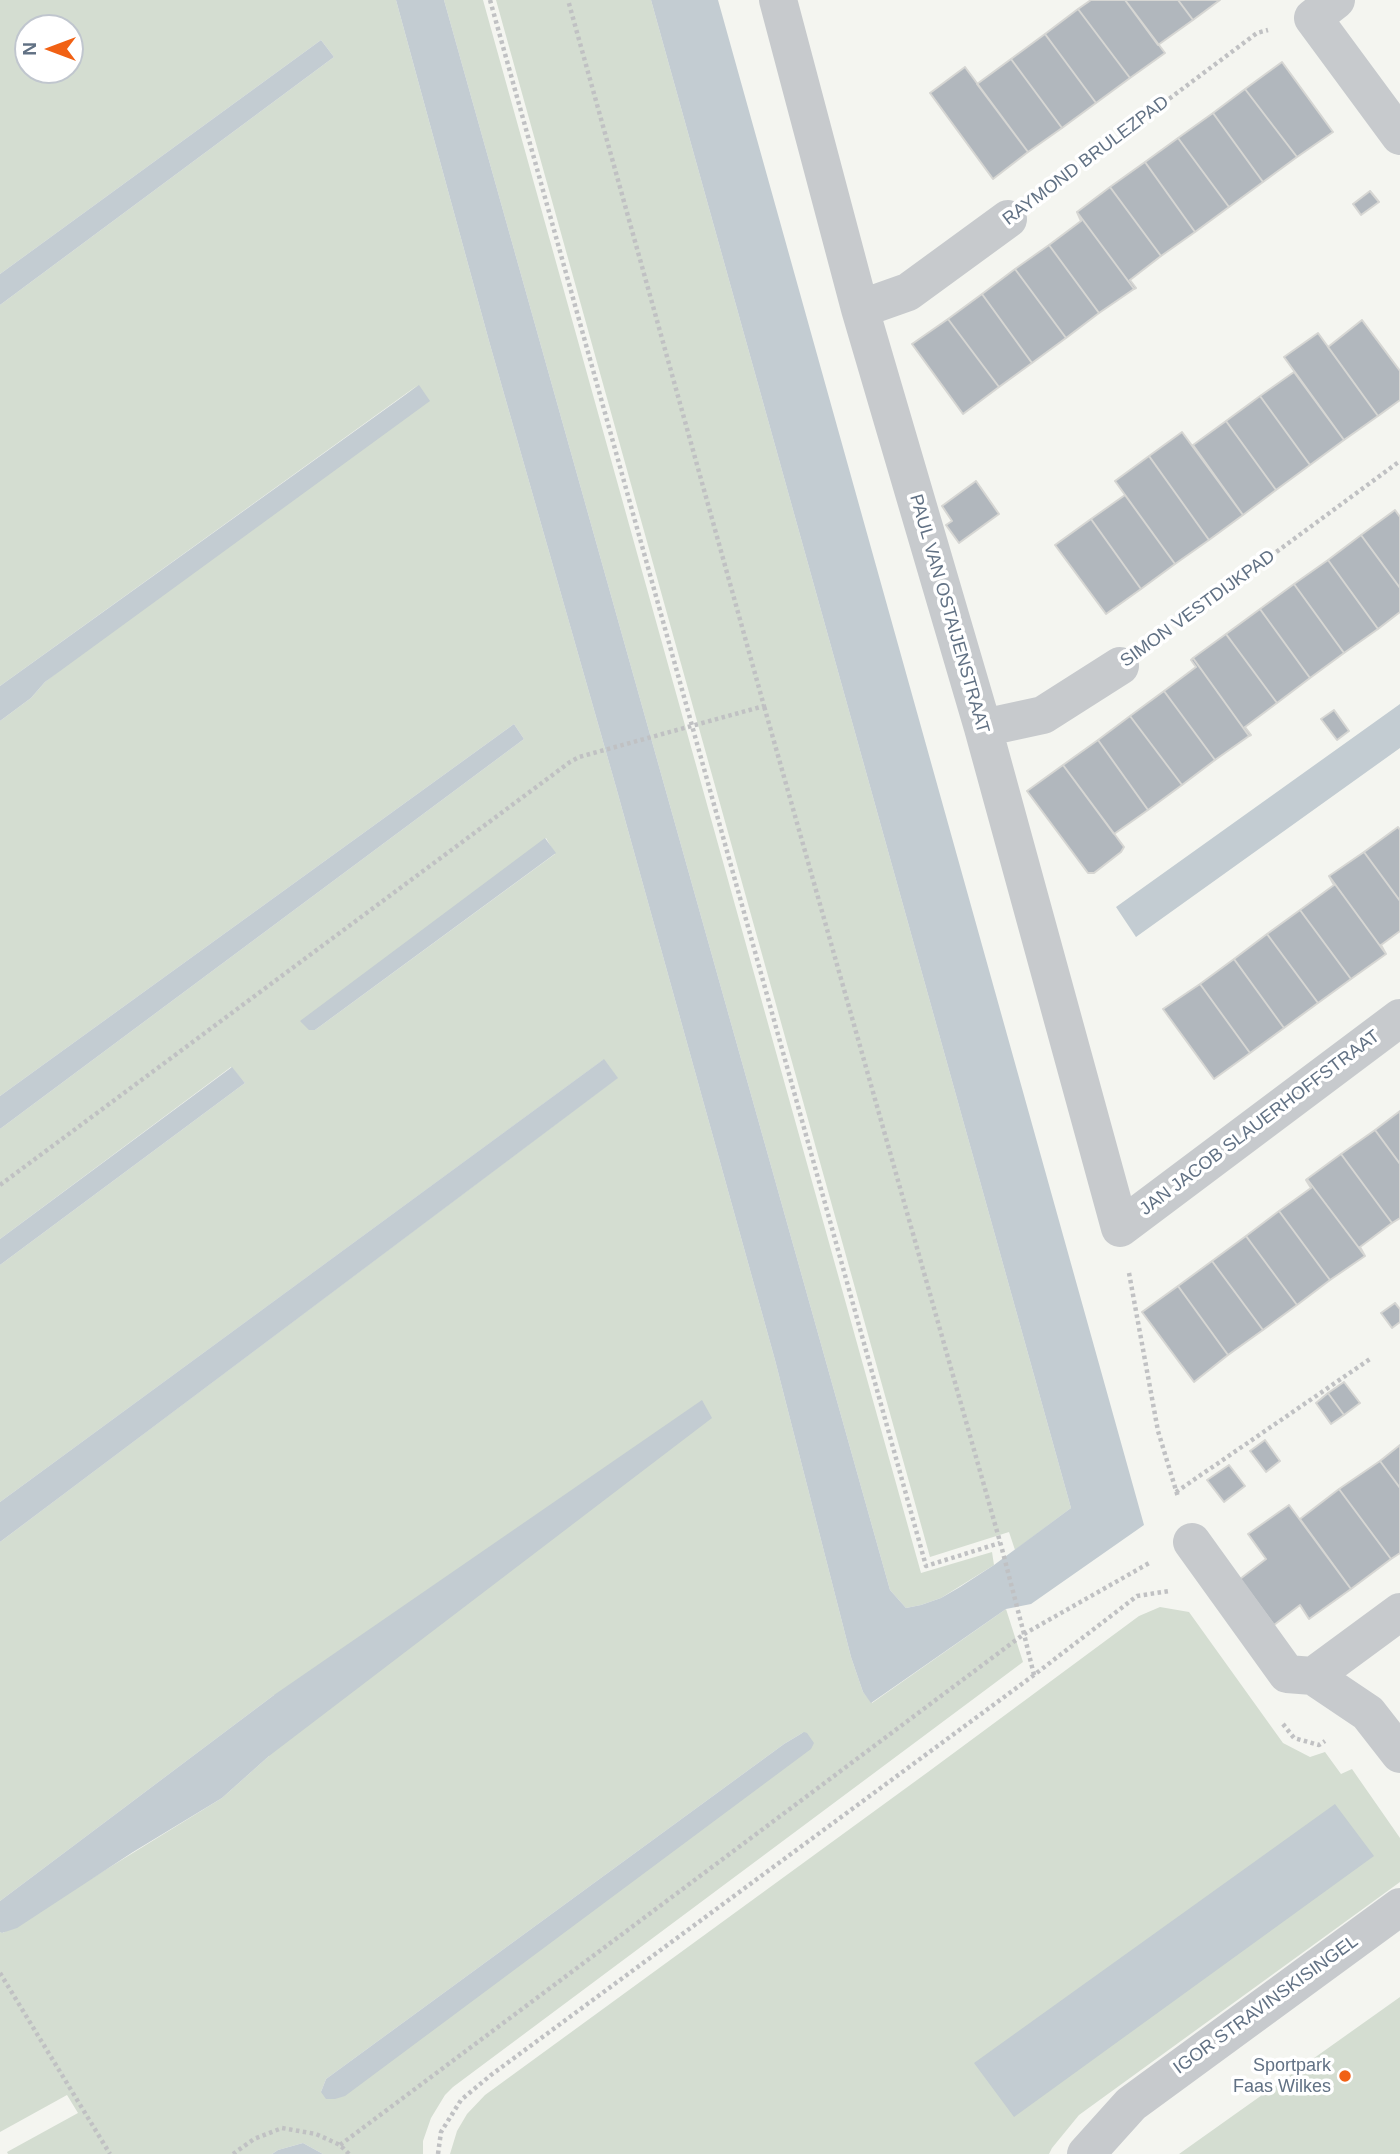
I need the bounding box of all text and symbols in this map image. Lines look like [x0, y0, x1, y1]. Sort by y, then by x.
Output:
north arrow [14, 14, 84, 84]
text: N [19, 42, 40, 56]
street label: RAYMOND BRULEZPAD [999, 91, 1173, 231]
street label: PAUL VAN OSTAIJENSTRAAT [904, 492, 994, 736]
street label: SIMON VESTDIJKPAD [1117, 546, 1279, 672]
street label: JAN JACOB SLAUERHOFFSTRAAT [1136, 1026, 1384, 1220]
street label: IGOR STRAVINSKISINGEL [1170, 1931, 1362, 2079]
place label: Sportpark Faas Wilkes [1233, 2055, 1331, 2098]
marker: Sportpark Faas Wilkes [1337, 2068, 1353, 2084]

